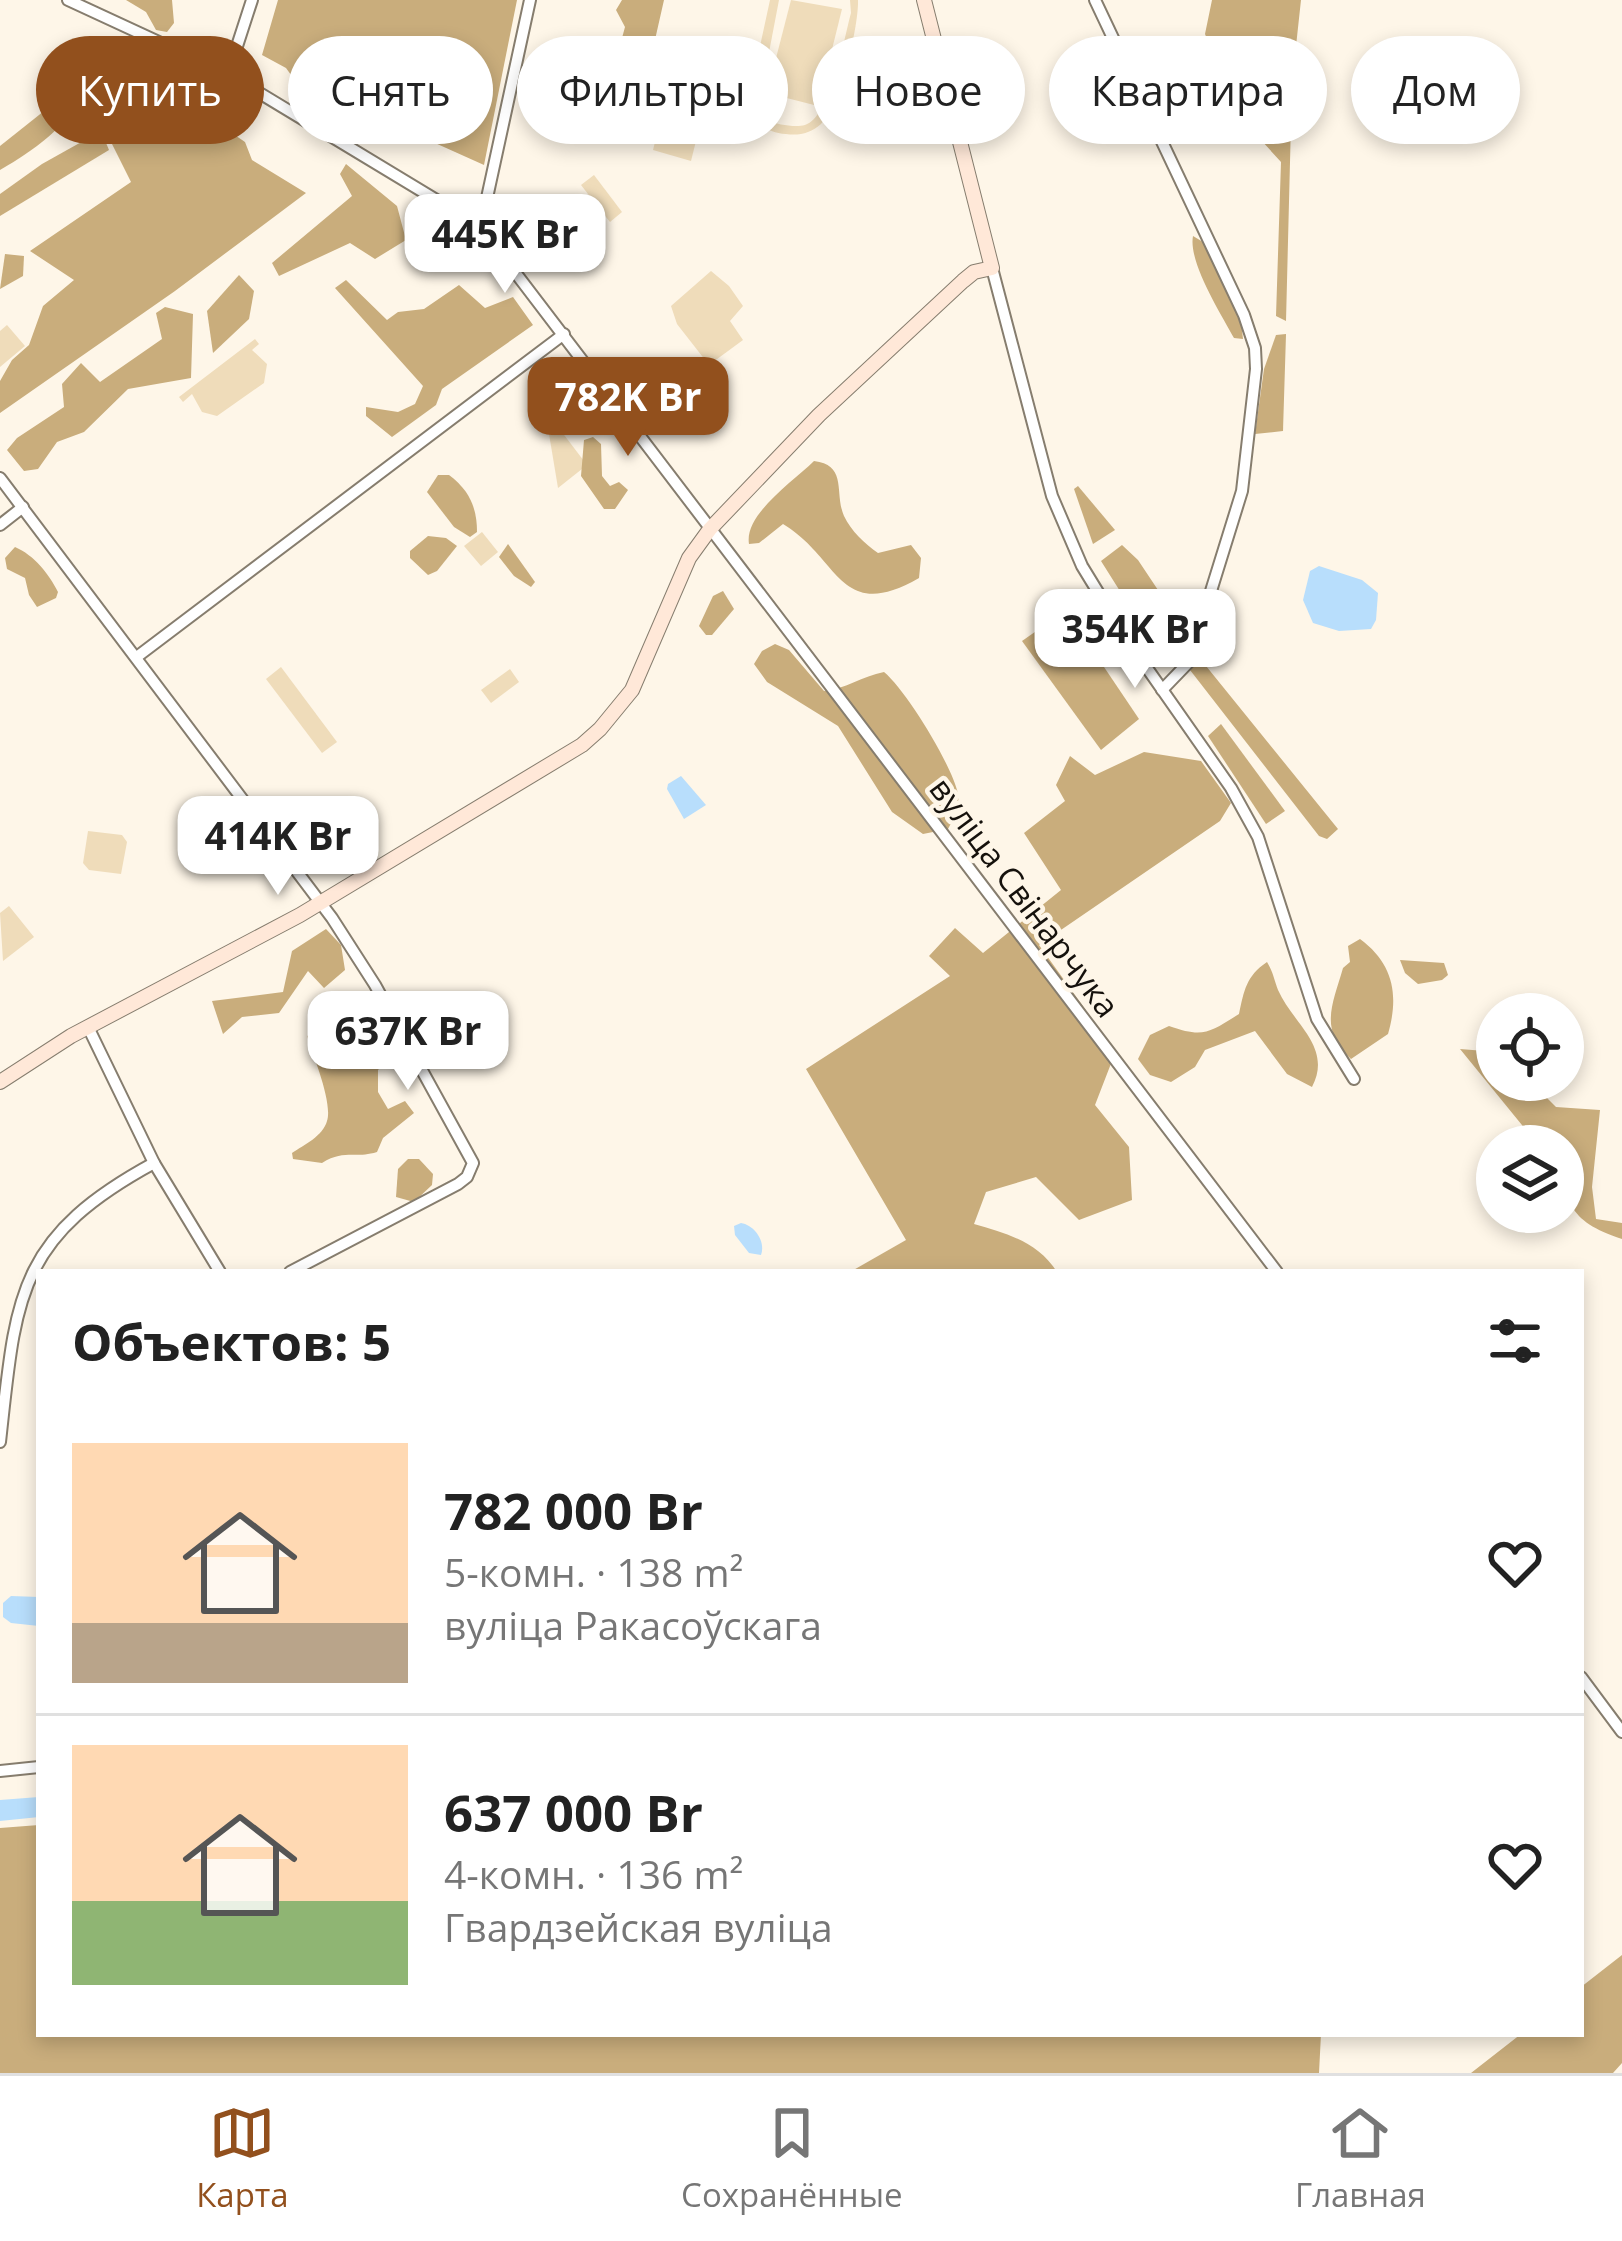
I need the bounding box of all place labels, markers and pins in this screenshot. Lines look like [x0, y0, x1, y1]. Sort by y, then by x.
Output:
pin: 445K Br [394, 194, 616, 296]
pin: 782K Br [517, 357, 739, 459]
pin: 354K Br [1024, 589, 1246, 691]
pin: 414K Br [167, 796, 389, 898]
pin: 637K Br [297, 991, 519, 1093]

